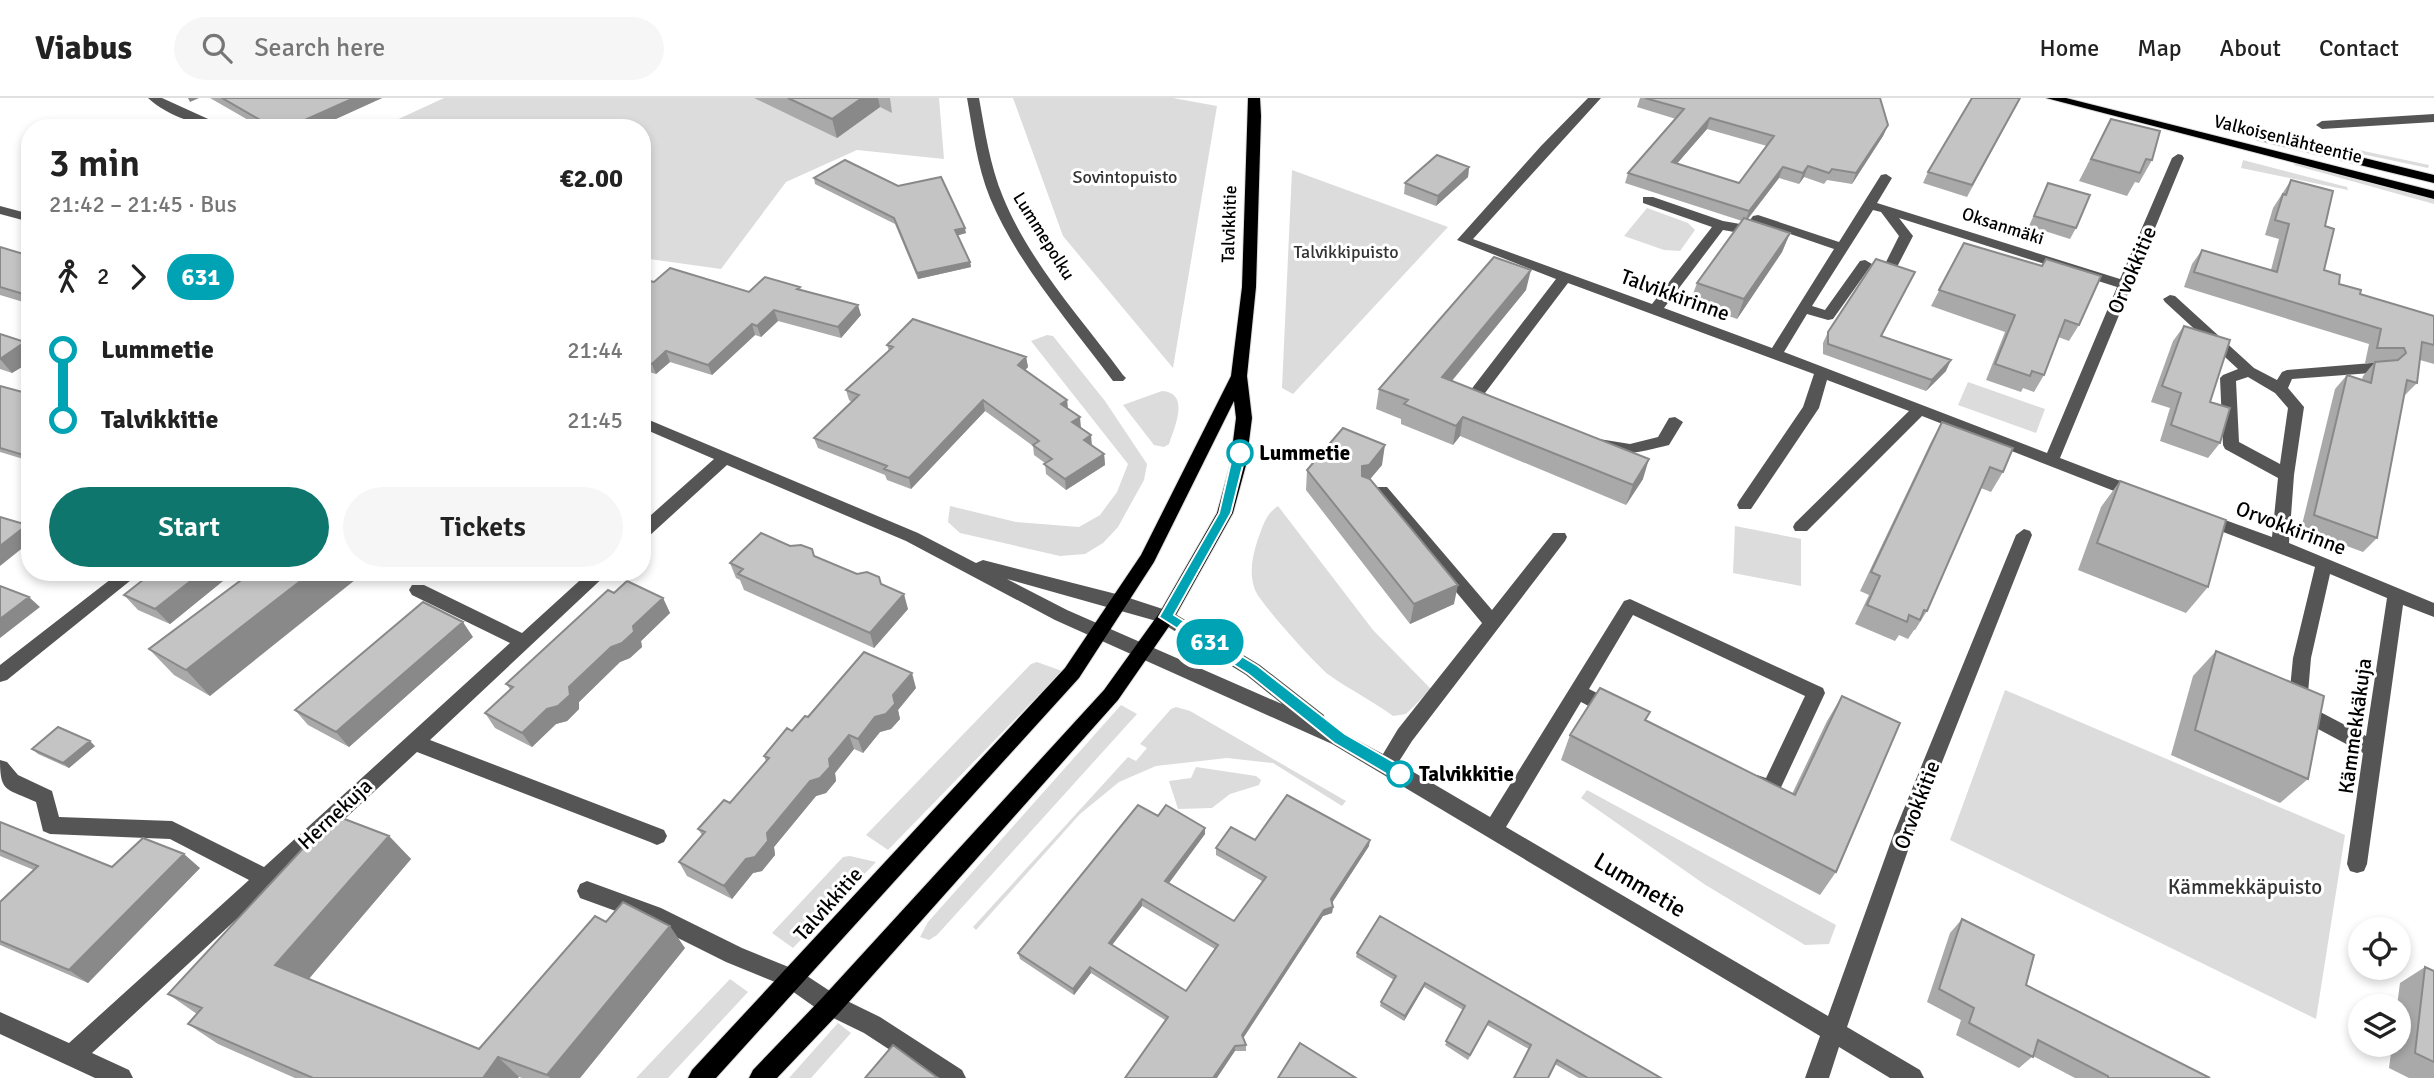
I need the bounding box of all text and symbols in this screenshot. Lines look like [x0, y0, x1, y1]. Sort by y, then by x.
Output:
search box [174, 17, 664, 80]
text: Viabus [35, 28, 132, 69]
icon: search [198, 29, 236, 67]
text: Search here [254, 32, 385, 64]
text: Home [2039, 33, 2099, 63]
text: Map [2137, 33, 2182, 63]
text: About [2220, 33, 2281, 63]
text: Contact [2319, 33, 2399, 63]
street label: Valkoisenlähteentie [2211, 110, 2365, 168]
text: 3 min [49, 140, 140, 187]
text: €2.00 [559, 163, 623, 195]
park label: Sovintopuisto [1073, 166, 1177, 188]
street label: Talvikkitie [1217, 185, 1241, 263]
street label: Lummepolku [1008, 188, 1080, 284]
text: 21:42 – 21:45 · Bus [49, 190, 237, 219]
street label: Oksanmäki [1959, 202, 2047, 250]
street label: Orvokkitie [2102, 222, 2162, 318]
park label: Talvikkipuisto [1294, 241, 1399, 263]
icon: walk [49, 258, 87, 296]
icon: forward [119, 258, 157, 296]
text: 2 [97, 262, 109, 291]
text: 631 [181, 262, 220, 292]
street label: Talvikkirinne [1617, 263, 1733, 327]
text: Lummetie [101, 334, 214, 366]
text: 21:44 [567, 336, 623, 365]
text: Talvikkitie [101, 404, 218, 436]
text: 21:45 [567, 406, 623, 435]
marker: Lummetie [1227, 440, 1253, 466]
place label: Lummetie [1259, 440, 1350, 466]
button: Start [49, 487, 329, 567]
button: Tickets [343, 487, 623, 567]
street label: Orvokkirinne [2232, 495, 2350, 561]
line badge: 631 [1170, 619, 1250, 665]
text: 631 [1191, 627, 1229, 657]
street label: Kämmekkäkuja [2333, 656, 2377, 796]
street label: Orvokkitie [1888, 757, 1946, 853]
marker: Talvikkitie [1387, 761, 1413, 787]
place label: Talvikkitie [1419, 761, 1514, 787]
street label: Hernekuja [292, 773, 378, 855]
street label: Lummetie [1588, 846, 1692, 924]
street label: Talvikkitie [788, 862, 868, 946]
park label: Kämmekkäpuisto [2168, 874, 2322, 900]
map controls [2348, 917, 2411, 1057]
button: locate [2348, 917, 2411, 980]
button: layers [2348, 994, 2411, 1057]

